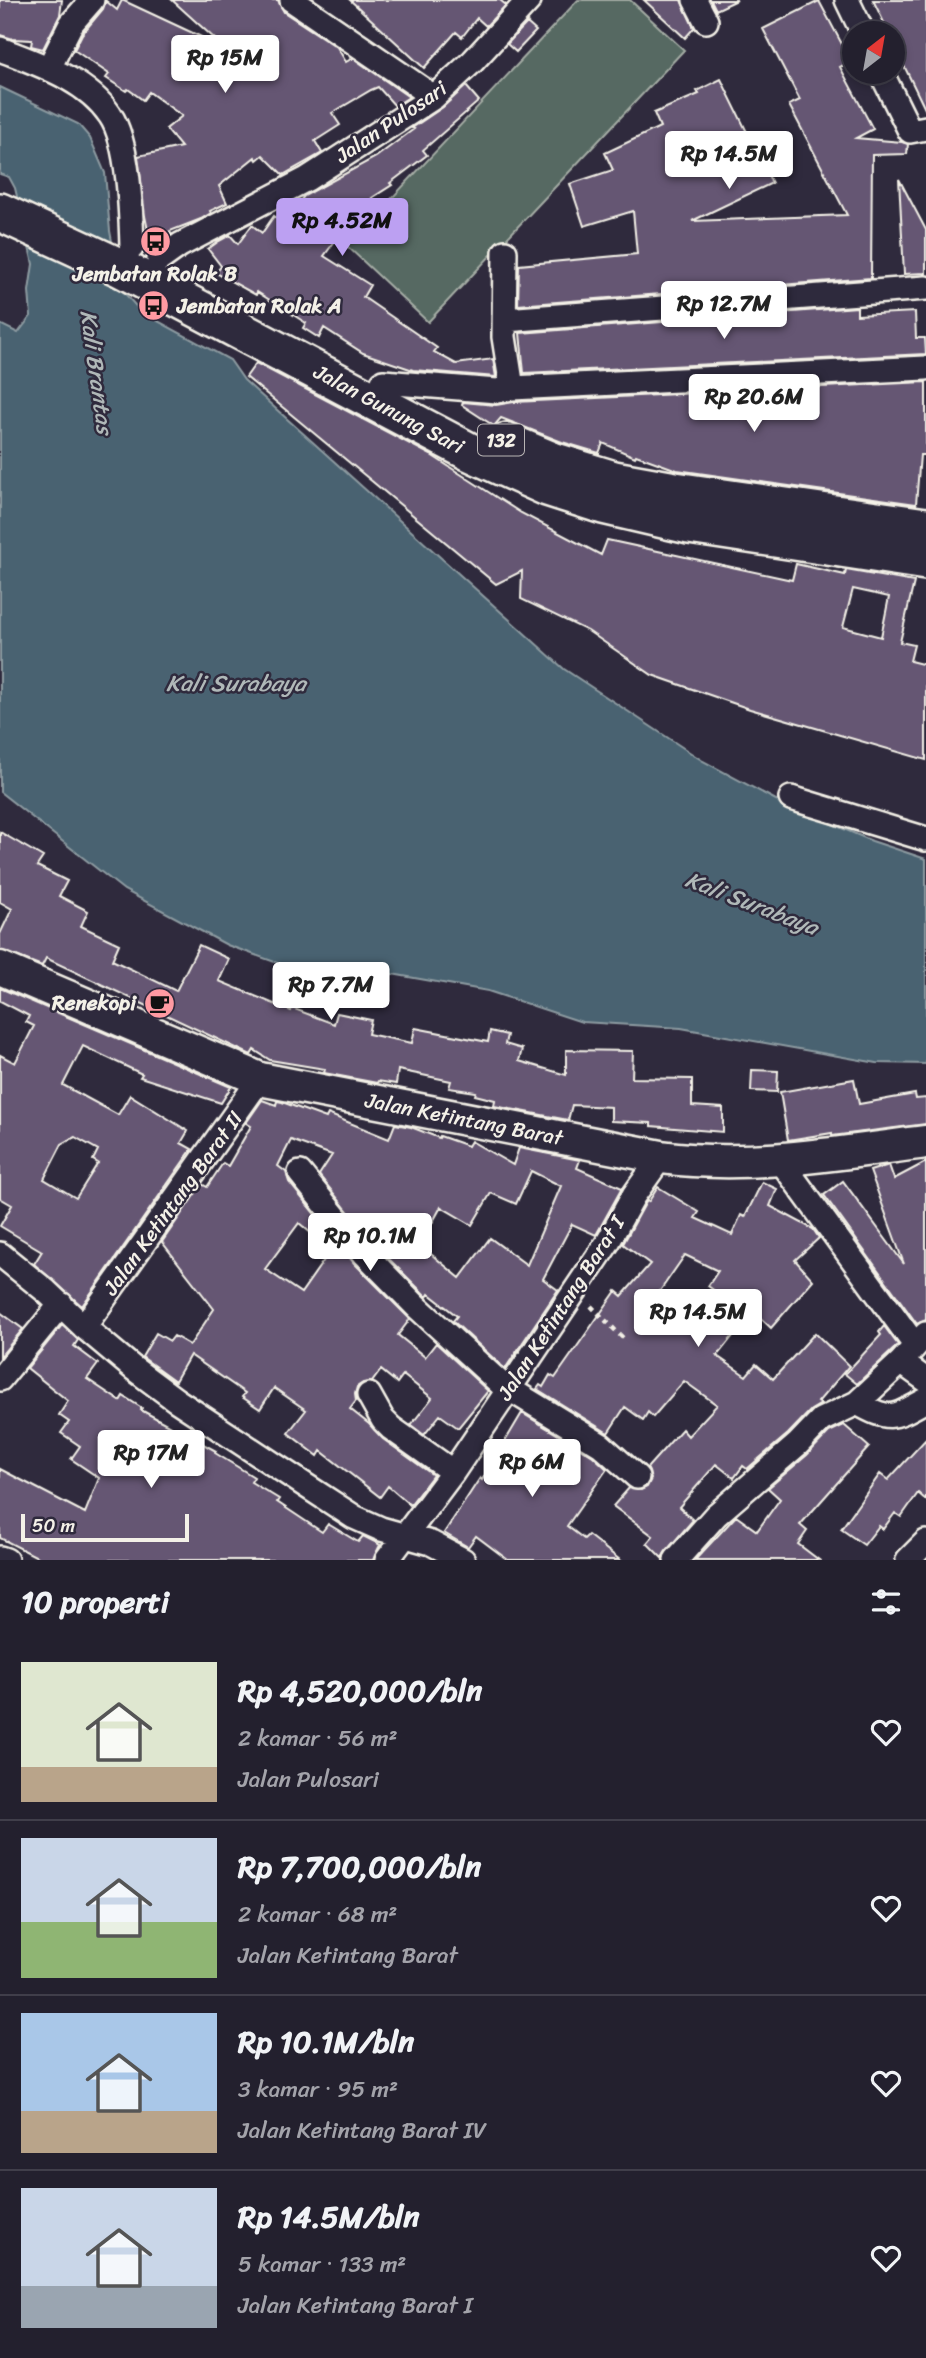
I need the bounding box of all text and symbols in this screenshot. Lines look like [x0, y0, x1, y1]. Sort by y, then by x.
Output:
north arrow [842, 21, 905, 84]
map controls [842, 21, 905, 84]
pin: Rp 15M [168, 36, 282, 95]
text: Rp 15M [187, 37, 263, 78]
street label: Jalan Pulosari [326, 70, 456, 174]
pin: Rp 14.5M [657, 132, 801, 191]
text: Rp 14.5M [681, 133, 777, 174]
pin: Rp 4.52M [270, 198, 414, 258]
text: Rp 4.52M [292, 200, 392, 241]
bus stop icon: Jembatan Rolak B [138, 225, 172, 259]
place label: Jembatan Rolak B [72, 255, 238, 293]
pin: Rp 12.7M [652, 282, 796, 341]
text: Rp 12.7M [677, 283, 771, 324]
place label: Jembatan Rolak A [176, 287, 342, 325]
bus stop icon: Jembatan Rolak A [137, 289, 171, 323]
water label: Kali Brantas [68, 307, 126, 439]
street label: Jalan Gunung Sari [306, 353, 472, 465]
pin: Rp 20.6M [682, 374, 826, 434]
text: Rp 20.6M [705, 376, 803, 417]
road number: 132 [478, 424, 524, 456]
water label: Kali Surabaya [166, 663, 308, 704]
water label: Kali Surabaya [679, 859, 827, 948]
pin: Rp 7.7M [266, 962, 396, 1022]
text: Rp 7.7M [289, 964, 373, 1005]
place label: Renekopi [51, 984, 137, 1022]
cafe icon: Renekopi [142, 986, 176, 1020]
street label: Jalan Ketintang Barat [361, 1081, 568, 1157]
street label: Jalan Ketintang Barat II [92, 1102, 254, 1304]
street label: Jalan Ketintang Barat I [486, 1206, 636, 1409]
pin: Rp 10.1M [298, 1214, 442, 1273]
text: Rp 10.1M [324, 1215, 416, 1256]
pin: Rp 14.5M [626, 1290, 770, 1349]
text: Rp 14.5M [650, 1291, 746, 1332]
pin: Rp 17M [94, 1430, 208, 1490]
text: Rp 17M [114, 1432, 188, 1473]
pin: Rp 6M [483, 1440, 581, 1499]
text: Rp 6M [500, 1441, 564, 1482]
text: 50 m [32, 1509, 75, 1542]
scale bar [21, 1511, 189, 1543]
text: 10 properti [21, 1575, 169, 1629]
icon: filters [867, 1583, 905, 1621]
text: Rp 4,520,000/bln [238, 1664, 482, 1718]
icon: home [77, 1690, 161, 1774]
icon: heart [867, 1713, 905, 1751]
text: 2 kamar · 56 m² [238, 1718, 398, 1759]
text: Jalan Pulosari [238, 1759, 379, 1800]
text: Rp 7,700,000/bln [238, 1840, 481, 1894]
icon: home [77, 1866, 161, 1950]
icon: heart [867, 1889, 905, 1927]
text: 2 kamar · 68 m² [238, 1894, 397, 1935]
text: Jalan Ketintang Barat [238, 1935, 458, 1976]
text: Rp 10.1M/bln [238, 2015, 414, 2069]
icon: home [77, 2041, 161, 2125]
icon: heart [867, 2064, 905, 2102]
text: 3 kamar · 95 m² [238, 2069, 398, 2110]
text: Jalan Ketintang Barat IV [238, 2110, 487, 2151]
text: Rp 14.5M/bln [238, 2190, 420, 2244]
icon: home [77, 2216, 161, 2300]
icon: heart [867, 2239, 905, 2277]
text: 5 kamar · 133 m² [238, 2244, 406, 2285]
text: Jalan Ketintang Barat I [238, 2285, 473, 2326]

